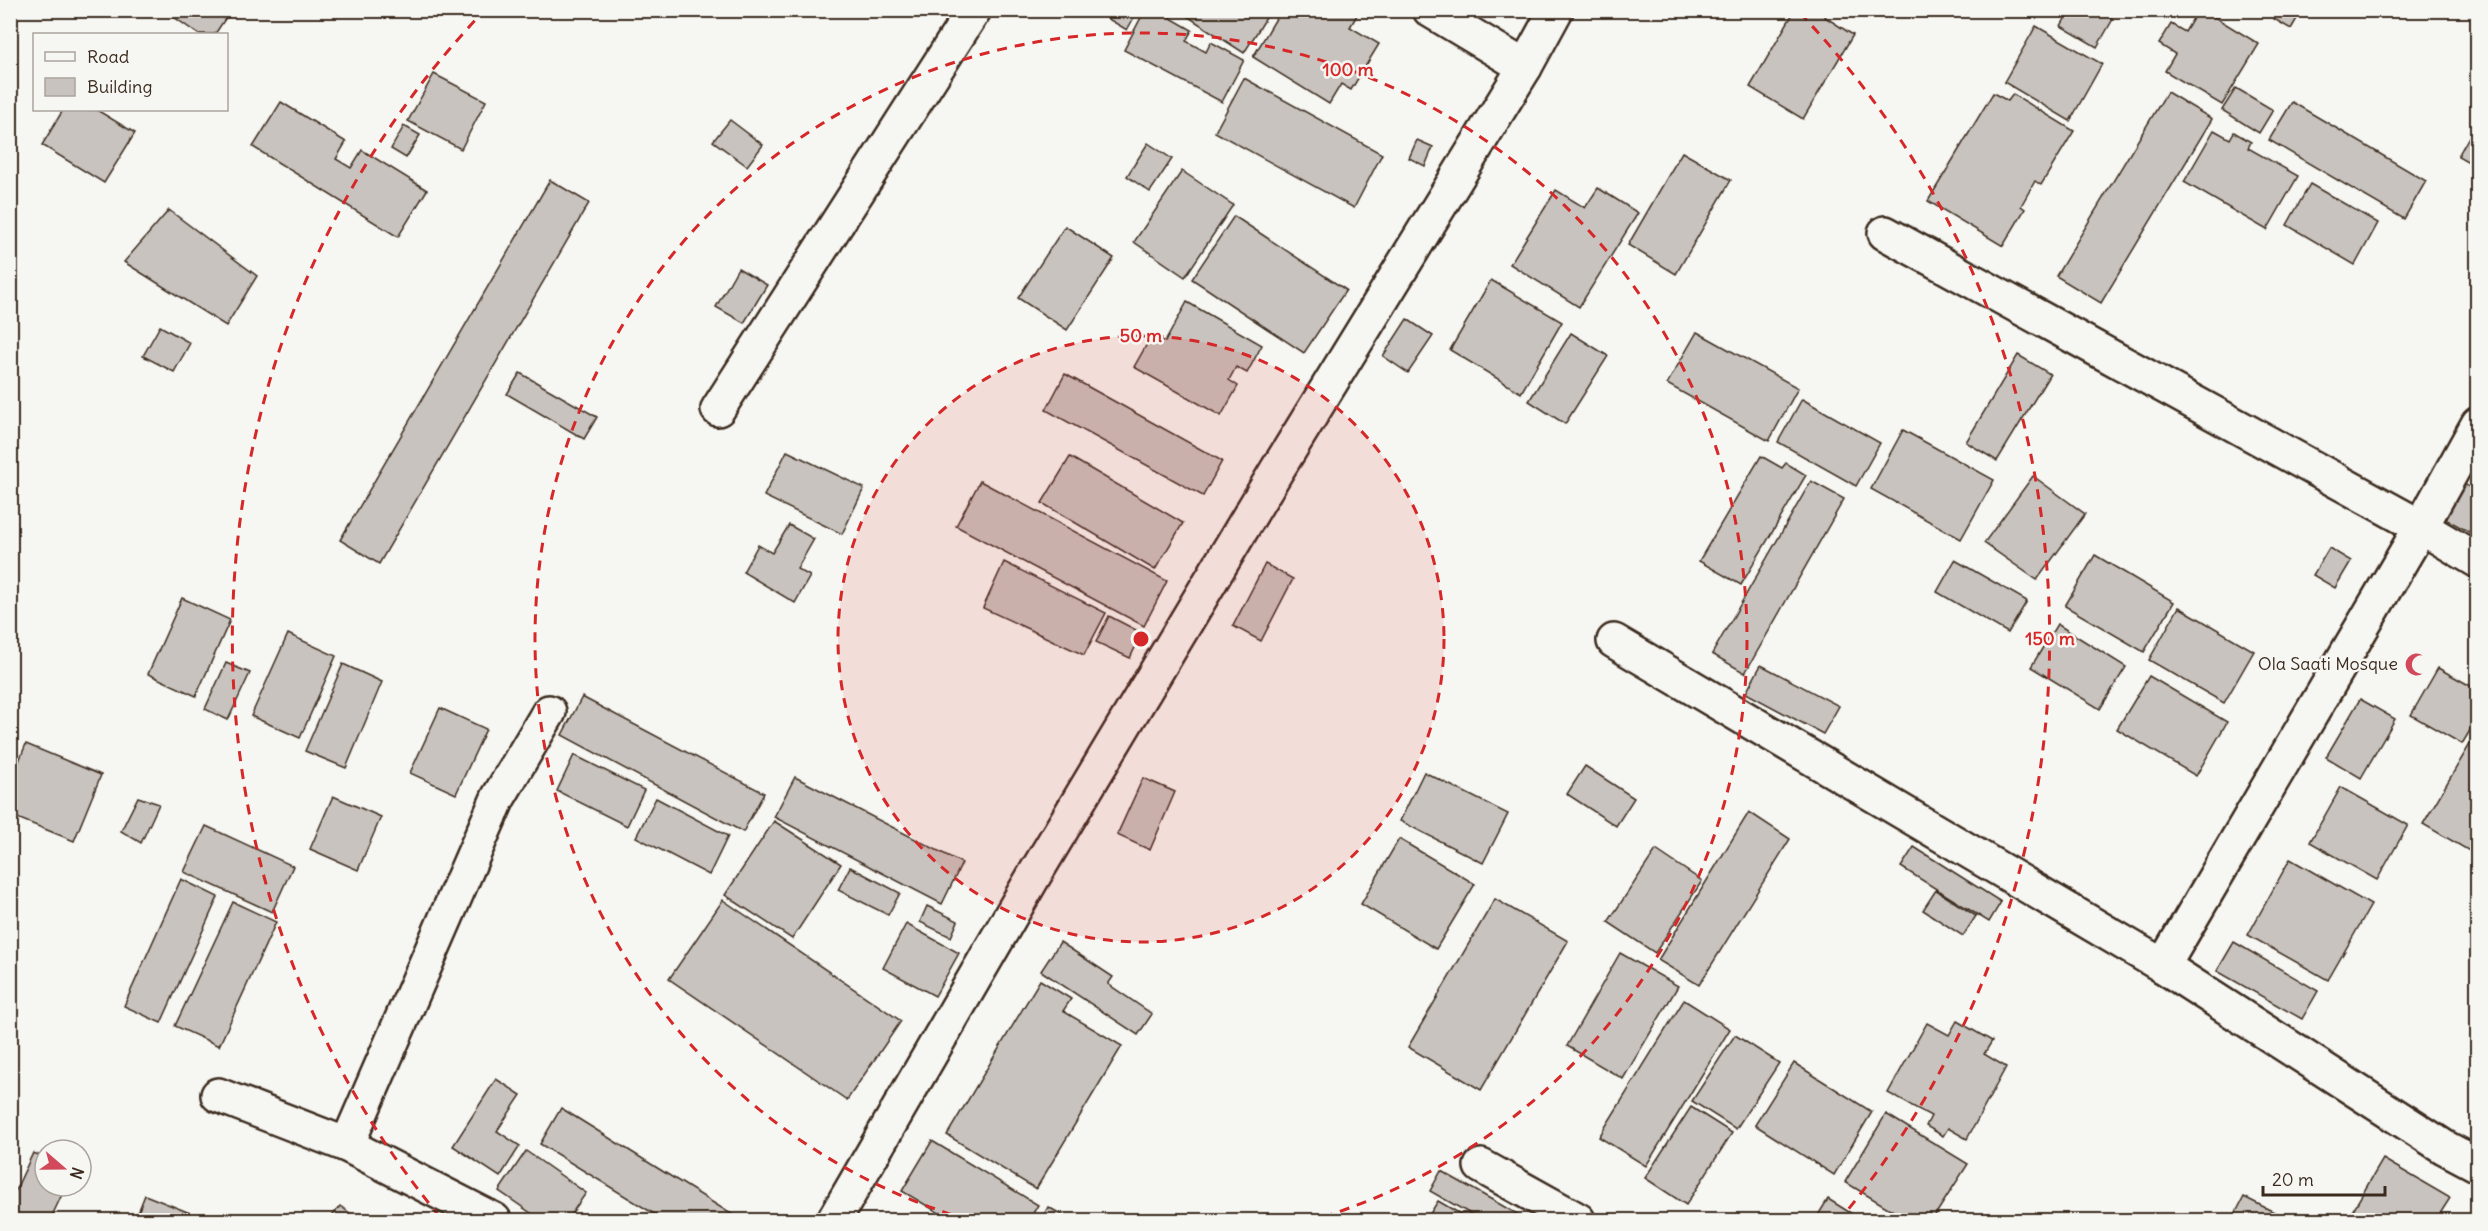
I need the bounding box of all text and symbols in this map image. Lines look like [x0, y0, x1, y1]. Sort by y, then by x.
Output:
legend [33, 33, 228, 111]
text: Road [87, 45, 130, 68]
text: 100 m [1323, 58, 1374, 81]
text: Building [87, 75, 152, 98]
text: 50 m [1120, 324, 1162, 347]
text: 150 m [2025, 627, 2075, 650]
centre of rings [1131, 629, 1151, 649]
mosque icon: Ola Saati Mosque [2403, 651, 2429, 677]
place label: Ola Saati Mosque [2258, 652, 2398, 675]
north arrow [33, 1138, 93, 1198]
scale bar [2263, 1159, 2384, 1197]
text: N [66, 1165, 88, 1182]
text: 20 m [2272, 1168, 2314, 1191]

